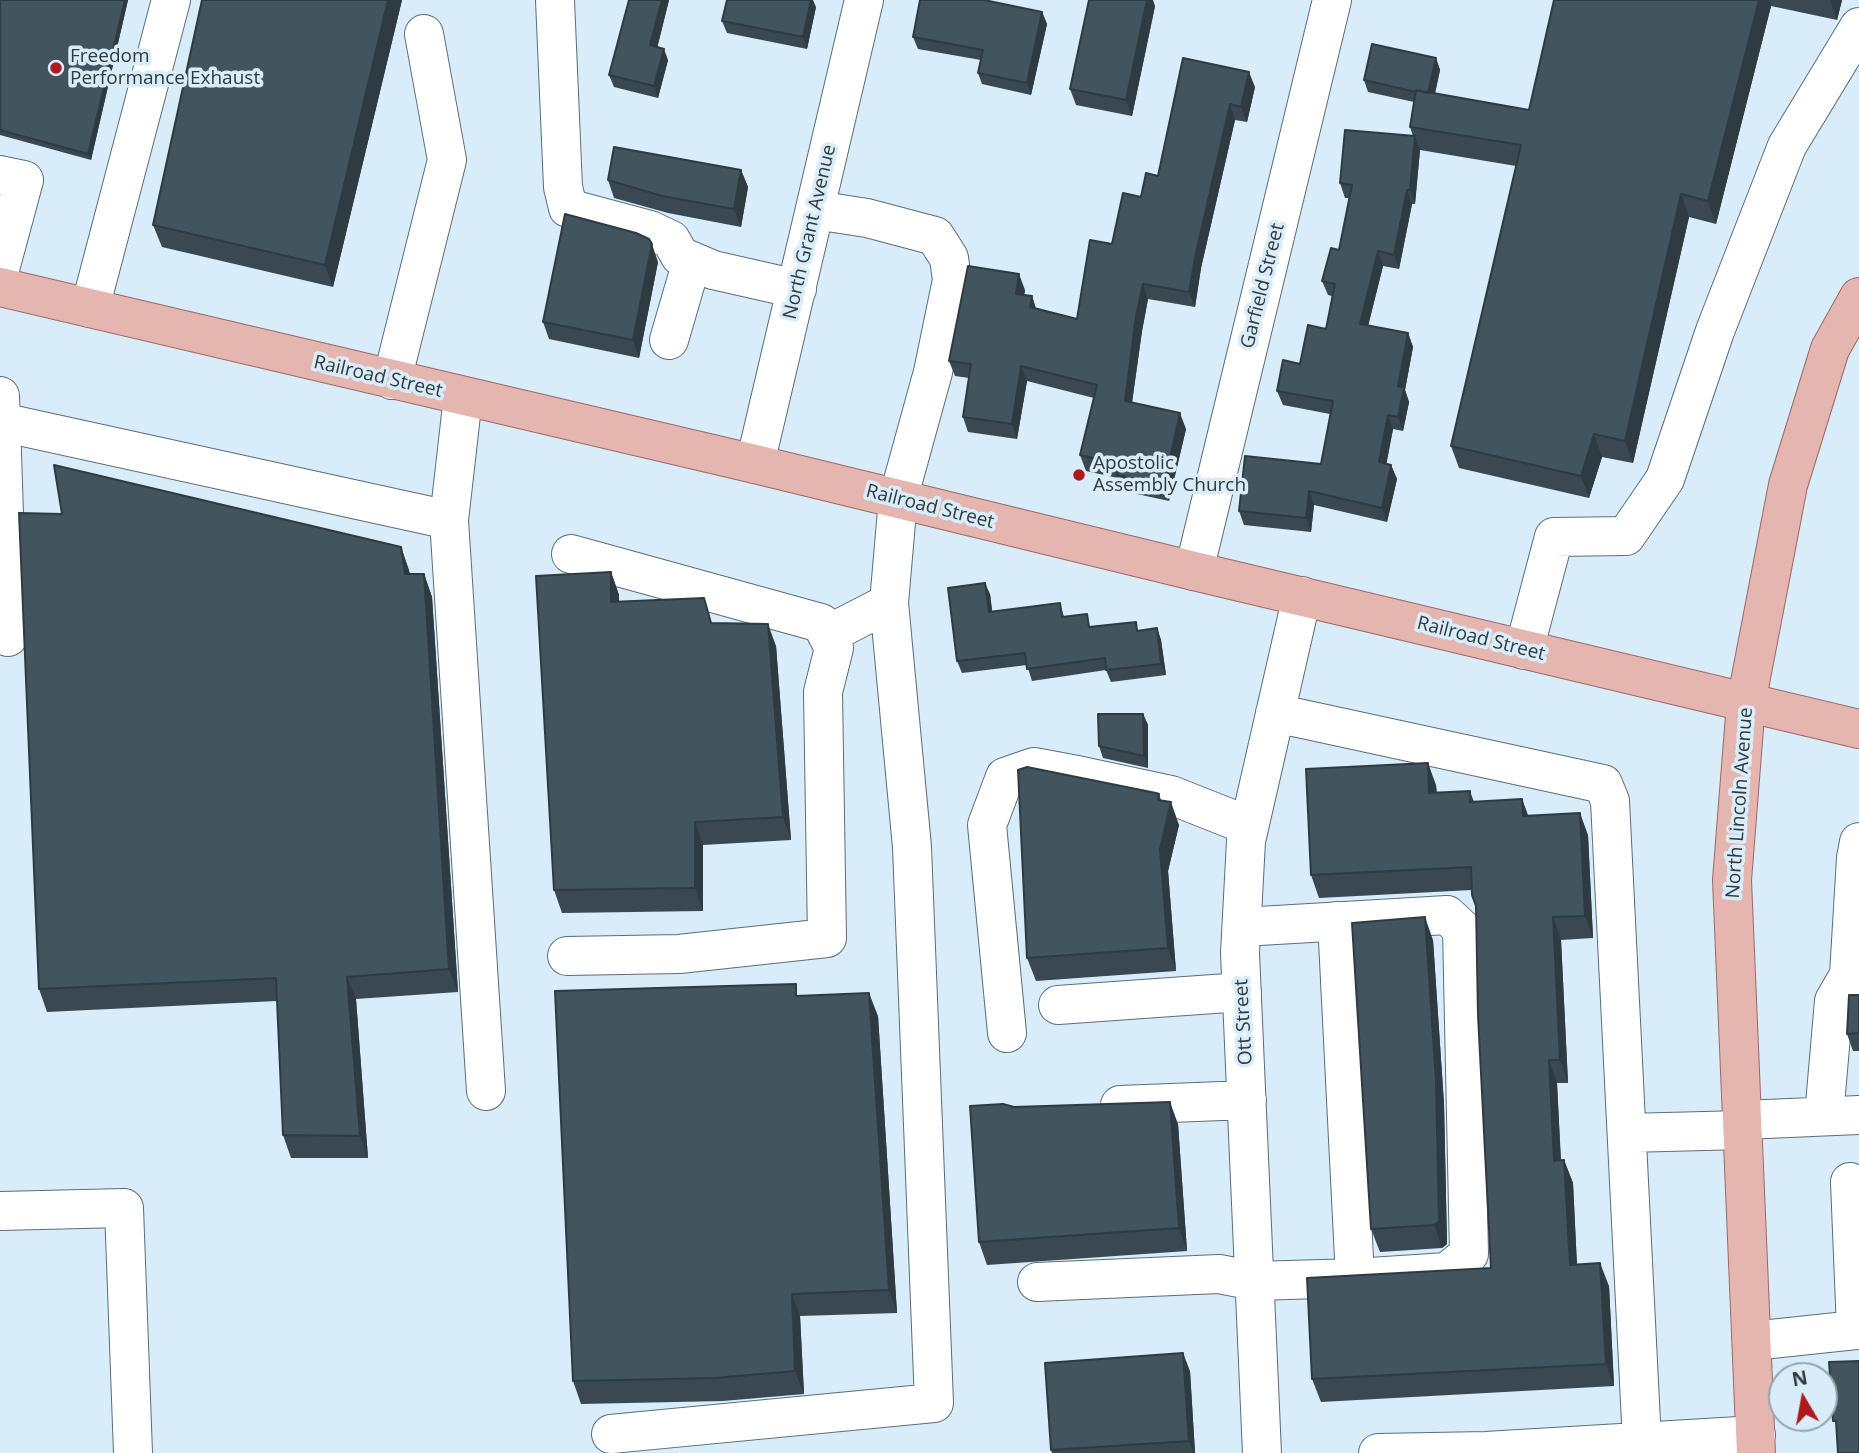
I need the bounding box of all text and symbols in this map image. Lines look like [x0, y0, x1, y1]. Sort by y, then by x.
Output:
place label: Freedom Performance Exhaust [70, 46, 260, 90]
marker: Freedom Performance Exhaust [48, 60, 64, 76]
street label: North Grant Avenue [779, 142, 841, 322]
street label: Garfield Street [1236, 221, 1290, 351]
street label: Railroad Street [311, 351, 445, 403]
place label: Apostolic Assembly Church [1093, 453, 1246, 497]
marker: Apostolic Assembly Church [1071, 467, 1087, 483]
street label: Railroad Street [864, 480, 996, 534]
street label: Railroad Street [1415, 612, 1547, 666]
street label: North Lincoln Avenue [1722, 707, 1758, 899]
street label: Ott Street [1230, 978, 1258, 1066]
north arrow [1768, 1362, 1838, 1432]
text: N [1790, 1364, 1810, 1392]

